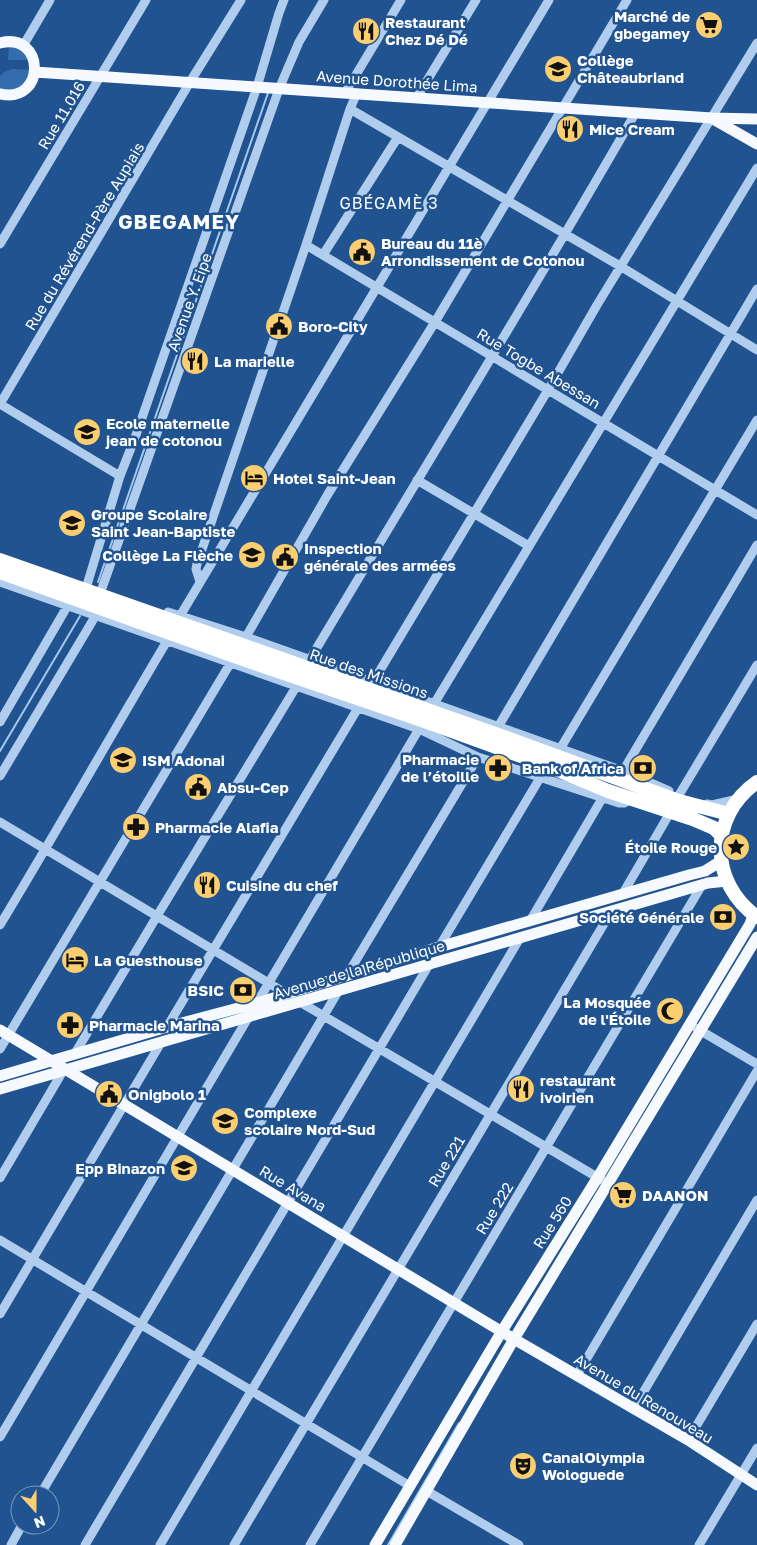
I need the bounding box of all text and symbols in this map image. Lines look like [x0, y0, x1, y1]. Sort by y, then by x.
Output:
place label: Marché de gbegamey [614, 7, 690, 42]
supermarket icon: Marché de gbegamey [694, 10, 724, 40]
place label: Restaurant Chez Dé Dé [385, 13, 468, 48]
restaurant icon: Restaurant Chez Dé Dé [351, 16, 381, 46]
place label: Collège Châteaubriand [577, 51, 684, 86]
school or university icon: Collège Châteaubriand [543, 54, 573, 84]
street label: Avenue Dorothée Lima [316, 66, 478, 96]
street label: Rue 11.016 [34, 78, 88, 152]
restaurant icon: Mice Cream [555, 114, 585, 144]
place label: Mice Cream [589, 120, 675, 138]
street label: Rue du Révérend-Père Aupiais [21, 139, 147, 333]
district label: GBÉGAMÈ 3 [339, 193, 439, 213]
district label: GBEGAMEY [118, 209, 240, 233]
place label: Bureau du 11è Arrondissement de Cotonou [381, 234, 584, 269]
public building icon: Bureau du 11è Arrondissement de Cotonou [347, 237, 377, 267]
street label: Avenue Y. Eipe [163, 250, 215, 354]
public building icon: Boro-City [264, 311, 294, 341]
place label: Boro-City [298, 317, 368, 335]
street label: Rue Togbe Abessan [474, 324, 604, 412]
restaurant icon: La marielle [180, 346, 210, 376]
place label: La marielle [214, 352, 295, 370]
place label: Ecole maternelle jean de cotonou [105, 414, 230, 449]
school or university icon: Ecole maternelle jean de cotonou [72, 417, 102, 447]
hotel icon: Hotel Saint-Jean [239, 463, 269, 493]
place label: Hotel Saint-Jean [273, 469, 396, 487]
place label: Groupe Scolaire Saint Jean-Baptiste [91, 505, 235, 540]
school or university icon: Groupe Scolaire Saint Jean-Baptiste [57, 508, 87, 538]
place label: Inspection générale des armées [304, 539, 456, 574]
school or university icon: Collège La Flèche [237, 540, 267, 570]
public building icon: Inspection générale des armées [270, 542, 300, 572]
place label: Collège La Flèche [102, 546, 233, 564]
street label: Rue des Missions [307, 644, 431, 702]
school or university icon: ISM Adonai [108, 745, 138, 775]
place label: Pharmacie de l’étoille [401, 750, 479, 785]
place label: ISM Adonai [142, 751, 225, 769]
pharmacy icon: Pharmacie de l’étoille [483, 753, 513, 783]
bank icon: Bank of Africa [628, 753, 658, 783]
place label: Bank of Africa [522, 759, 624, 777]
public building icon: Absu-Cep [183, 772, 213, 802]
place label: Absu-Cep [217, 778, 289, 796]
pharmacy icon: Pharmacie Alafia [121, 812, 151, 842]
place label: Pharmacie Alafia [155, 818, 279, 836]
place icon: Étoile Rouge [721, 832, 751, 862]
place label: Étoile Rouge [625, 838, 717, 856]
restaurant icon: Cuisine du chef [192, 870, 222, 900]
place label: Cuisine du chef [226, 876, 338, 894]
bank icon: Société Générale [708, 902, 738, 932]
place label: Société Générale [579, 908, 704, 926]
street label: Avenue de la République [271, 936, 447, 1002]
hotel icon: La Guesthouse [60, 945, 90, 975]
place label: La Guesthouse [94, 951, 203, 969]
bank icon: BSIC [228, 975, 258, 1005]
place label: BSIC [188, 981, 224, 999]
place label: La Mosquée de l'Étoile [563, 993, 651, 1028]
mosque icon: La Mosquée de l'Étoile [655, 996, 685, 1026]
pharmacy icon: Pharmacie Marina [55, 1010, 85, 1040]
place label: Pharmacie Marina [89, 1016, 220, 1034]
place label: restaurant ivoirien [540, 1071, 616, 1106]
restaurant icon: restaurant ivoirien [506, 1074, 536, 1104]
public building icon: Onigbolo 1 [94, 1079, 124, 1109]
place label: Onigbolo 1 [128, 1085, 206, 1103]
place label: Complexe scolaire Nord-Sud [244, 1103, 375, 1138]
school or university icon: Complexe scolaire Nord-Sud [210, 1106, 240, 1136]
street label: Rue 221 [424, 1132, 468, 1190]
school or university icon: Epp Binazon [169, 1153, 199, 1183]
place label: Epp Binazon [75, 1159, 165, 1177]
street label: Rue Avana [256, 1161, 330, 1215]
street label: Rue 222 [471, 1179, 517, 1237]
supermarket icon: DAANON [608, 1180, 638, 1210]
place label: DAANON [642, 1186, 708, 1204]
street label: Rue 560 [529, 1192, 575, 1252]
street label: Avenue du Renouveau [571, 1349, 717, 1447]
place label: CanalOlympia Wologuede [542, 1448, 645, 1483]
theatre icon: CanalOlympia Wologuede [508, 1451, 538, 1481]
north arrow [10, 1485, 60, 1535]
text: N [32, 1513, 48, 1532]

